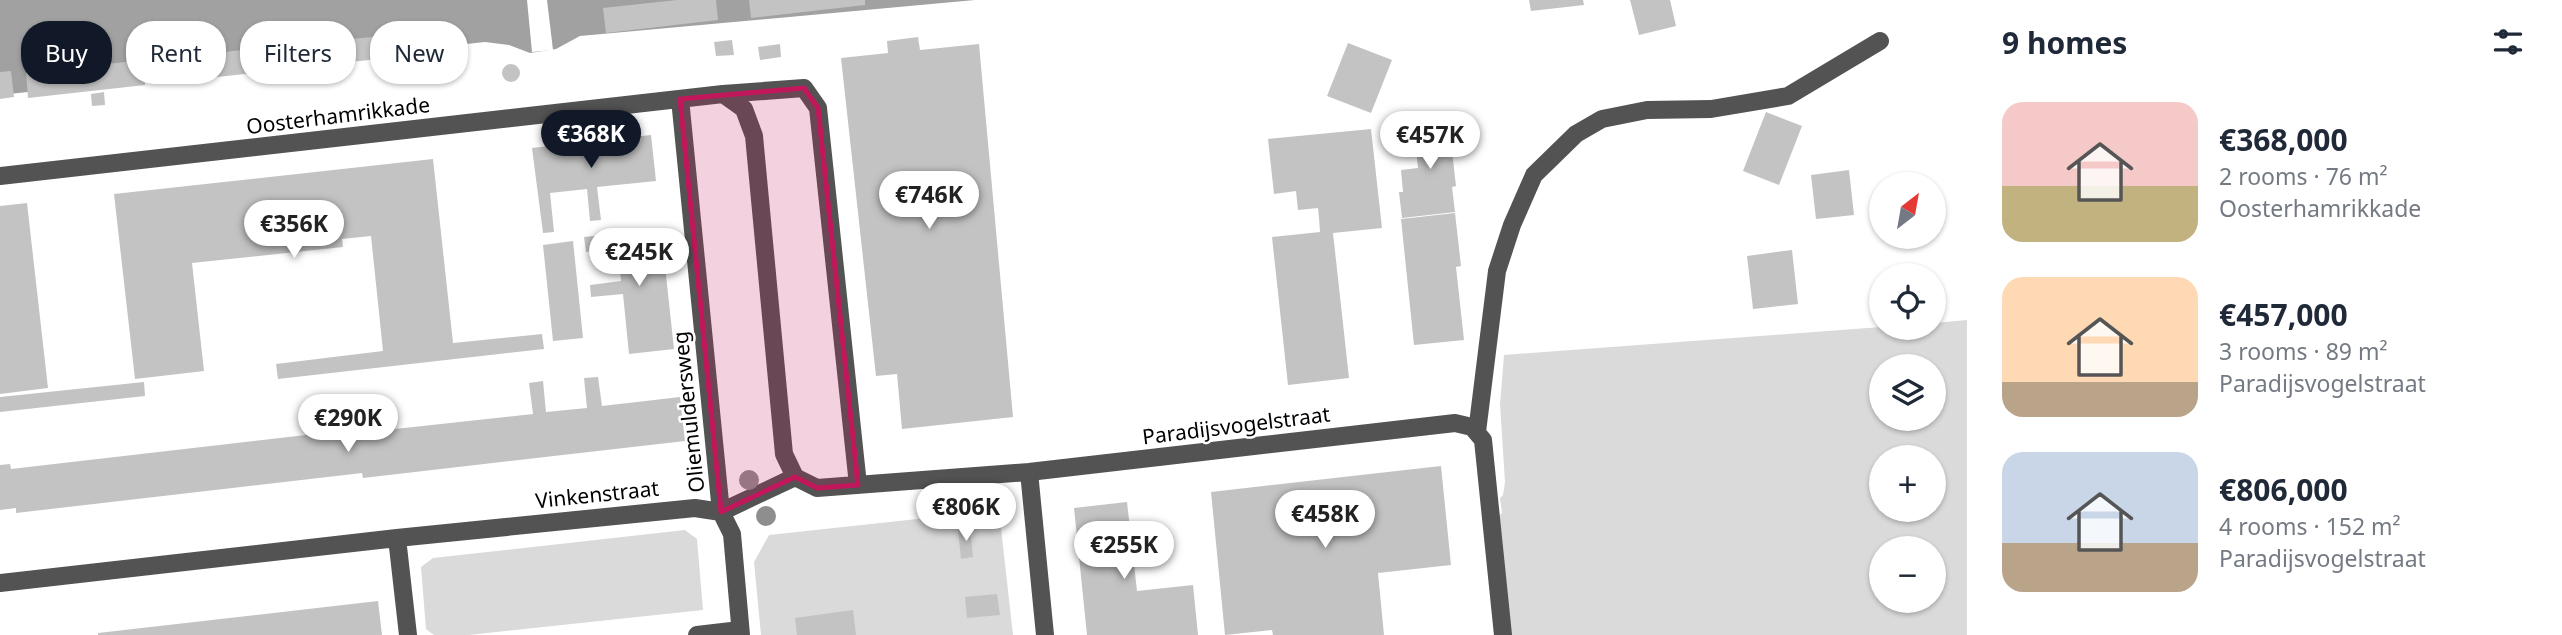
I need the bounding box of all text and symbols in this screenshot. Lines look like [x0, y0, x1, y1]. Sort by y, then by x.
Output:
chip: Buy [21, 21, 112, 84]
chip: Rent [126, 21, 226, 84]
chip: Filters [240, 21, 356, 84]
chip: New [370, 21, 468, 84]
text: 9 homes [2002, 22, 2127, 63]
icon: filters [2489, 23, 2527, 61]
street label: Oosterhamrikkade [245, 90, 431, 140]
pin: €368K [542, 110, 640, 170]
pin: €457K [1381, 111, 1479, 171]
text: €368K [557, 117, 625, 149]
text: €457K [1396, 118, 1464, 150]
text: €368,000 [2219, 119, 2348, 160]
icon: home [2058, 130, 2142, 214]
text: 2 rooms · 76 m² [2219, 160, 2388, 192]
pin: €746K [880, 172, 978, 231]
north arrow [1869, 172, 1946, 248]
map controls [1869, 172, 1946, 613]
text: €746K [895, 178, 963, 210]
text: Oosterhamrikkade [2219, 192, 2421, 224]
pin: €356K [245, 201, 343, 260]
text: €356K [260, 207, 328, 239]
pin: €245K [590, 229, 688, 288]
text: €245K [605, 235, 673, 267]
button: locate [1869, 263, 1946, 340]
text: €457,000 [2219, 294, 2348, 335]
icon: home [2058, 305, 2142, 389]
street label: Oliemuldersweg [666, 330, 710, 494]
text: 3 rooms · 89 m² [2219, 335, 2388, 367]
button: layers [1869, 354, 1946, 431]
text: Paradijsvogelstraat [2219, 367, 2426, 399]
pin: €290K [299, 394, 397, 454]
street label: Paradijsvogelstraat [1141, 400, 1332, 450]
text: €290K [314, 401, 382, 433]
button: + [1869, 445, 1946, 522]
text: €806,000 [2219, 469, 2348, 510]
street label: Vinkenstraat [534, 474, 661, 514]
icon: home [2058, 480, 2142, 564]
pin: €806K [917, 484, 1015, 543]
text: €806K [932, 490, 1000, 522]
pin: €458K [1276, 490, 1374, 550]
text: €458K [1291, 497, 1359, 529]
text: 4 rooms · 152 m² [2219, 510, 2401, 542]
pin: €255K [1075, 522, 1173, 581]
text: €255K [1090, 528, 1158, 560]
button: − [1869, 536, 1946, 613]
text: Paradijsvogelstraat [2219, 542, 2426, 574]

